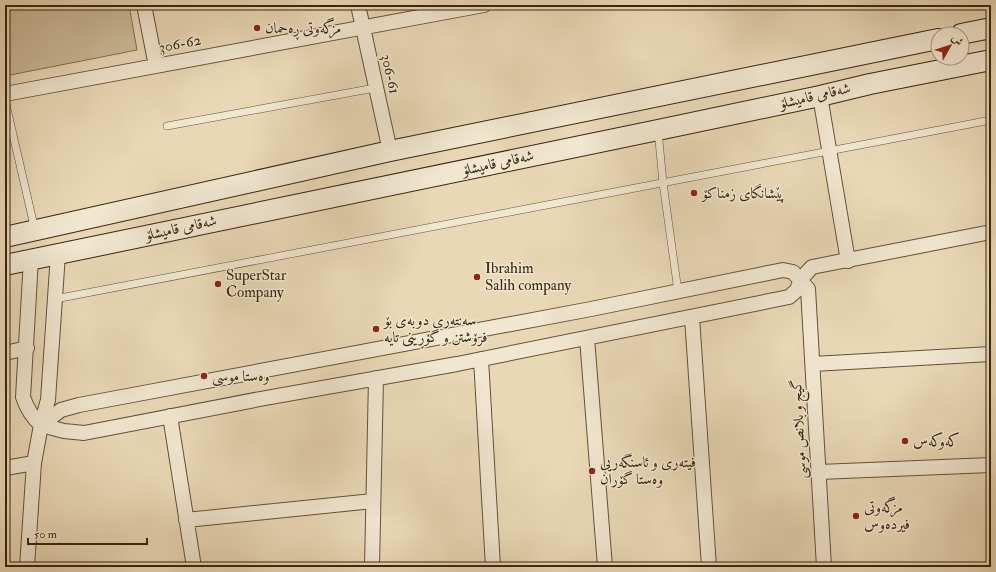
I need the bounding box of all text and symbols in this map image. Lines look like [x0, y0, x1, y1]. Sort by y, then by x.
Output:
place label: مزگەوتی ڕەحمان [265, 17, 341, 40]
marker: مزگەوتی ڕەحمان [252, 23, 262, 33]
north arrow [930, 26, 970, 66]
street label: 306-62 [157, 31, 203, 57]
text: ش [949, 32, 966, 48]
street label: 306-61 [376, 52, 404, 96]
street label: شەقامی قامیشلۆ [776, 79, 853, 114]
street label: شەقامی قامیشلۆ [459, 146, 535, 180]
place label: پێشانگای زمناكۆ [700, 183, 784, 203]
marker: پێشانگای زمناكۆ [689, 188, 699, 198]
street label: شەقامی قامیشلۆ [142, 211, 218, 245]
place label: Ibrahim Salih company [485, 259, 571, 296]
place label: SuperStar Company [226, 266, 287, 303]
marker: Ibrahim Salih company [472, 272, 482, 282]
marker: SuperStar Company [213, 279, 223, 289]
place label: سەنتەری دوبەی بۆ فرۆشتن و گۆڕینی تایە [382, 311, 487, 349]
marker: سەنتەری دوبەی بۆ فرۆشتن و گۆڕینی تایە [371, 324, 381, 334]
place label: وەستا موسی [212, 367, 269, 387]
marker: وەستا موسی [199, 371, 209, 381]
street label: گيج و بلانص موسى [787, 379, 815, 479]
place label: كه‌وكه‌س [913, 432, 960, 451]
marker: كه‌وكه‌س [900, 436, 910, 446]
place label: فیتەری و ئاسنگەریی وەستا گۆران [600, 453, 696, 489]
marker: فیتەری و ئاسنگەریی وەستا گۆران [587, 466, 597, 476]
place label: مزگه‌وتی فیرده‌وس [864, 496, 910, 534]
marker: مزگه‌وتی فیرده‌وس [851, 511, 861, 521]
scale bar [28, 520, 147, 546]
text: 50 m [34, 527, 58, 542]

